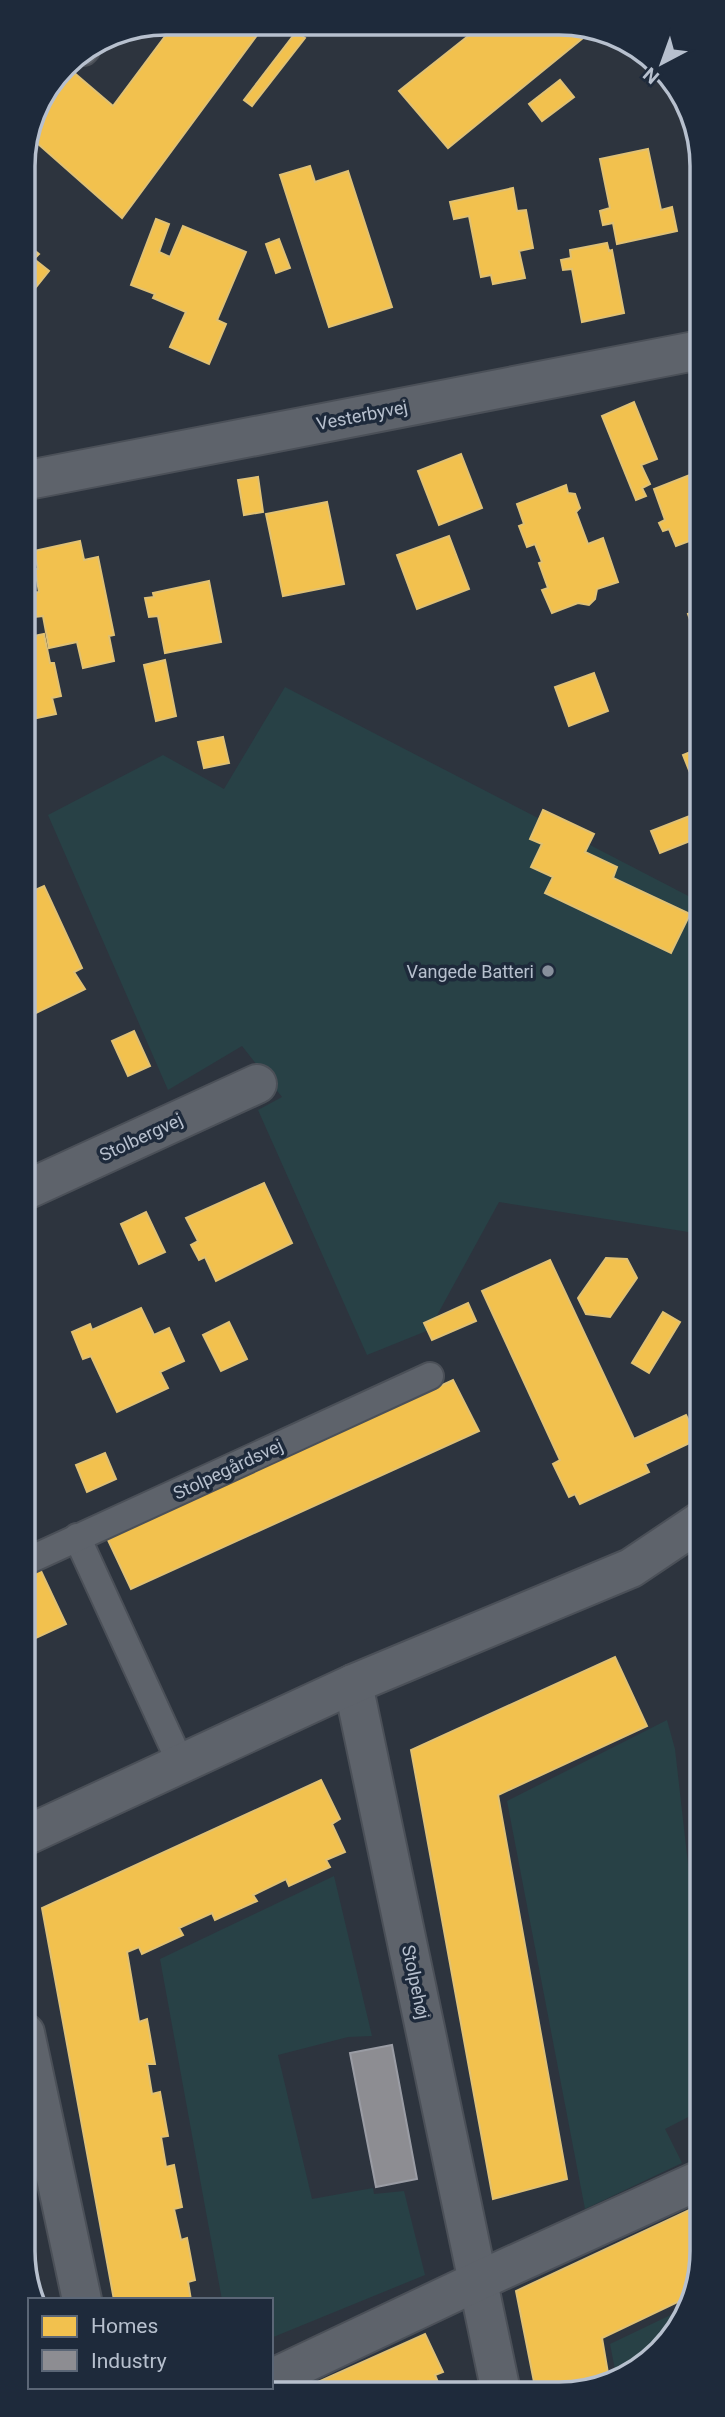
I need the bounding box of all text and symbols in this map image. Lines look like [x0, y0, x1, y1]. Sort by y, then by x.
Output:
north arrow [627, 28, 697, 98]
text: N [639, 62, 664, 89]
street label: Vesterbyvej [315, 396, 409, 434]
place label: Vangede Batteri [407, 961, 534, 982]
marker: Vangede Batteri [540, 963, 556, 979]
street label: Stolbergvej [96, 1109, 186, 1165]
street label: Stolpegårdsvej [170, 1434, 286, 1504]
street label: Stolpehøj [398, 1943, 434, 2021]
legend [28, 2298, 273, 2389]
text: Homes [91, 2314, 158, 2338]
text: Industry [91, 2349, 167, 2373]

